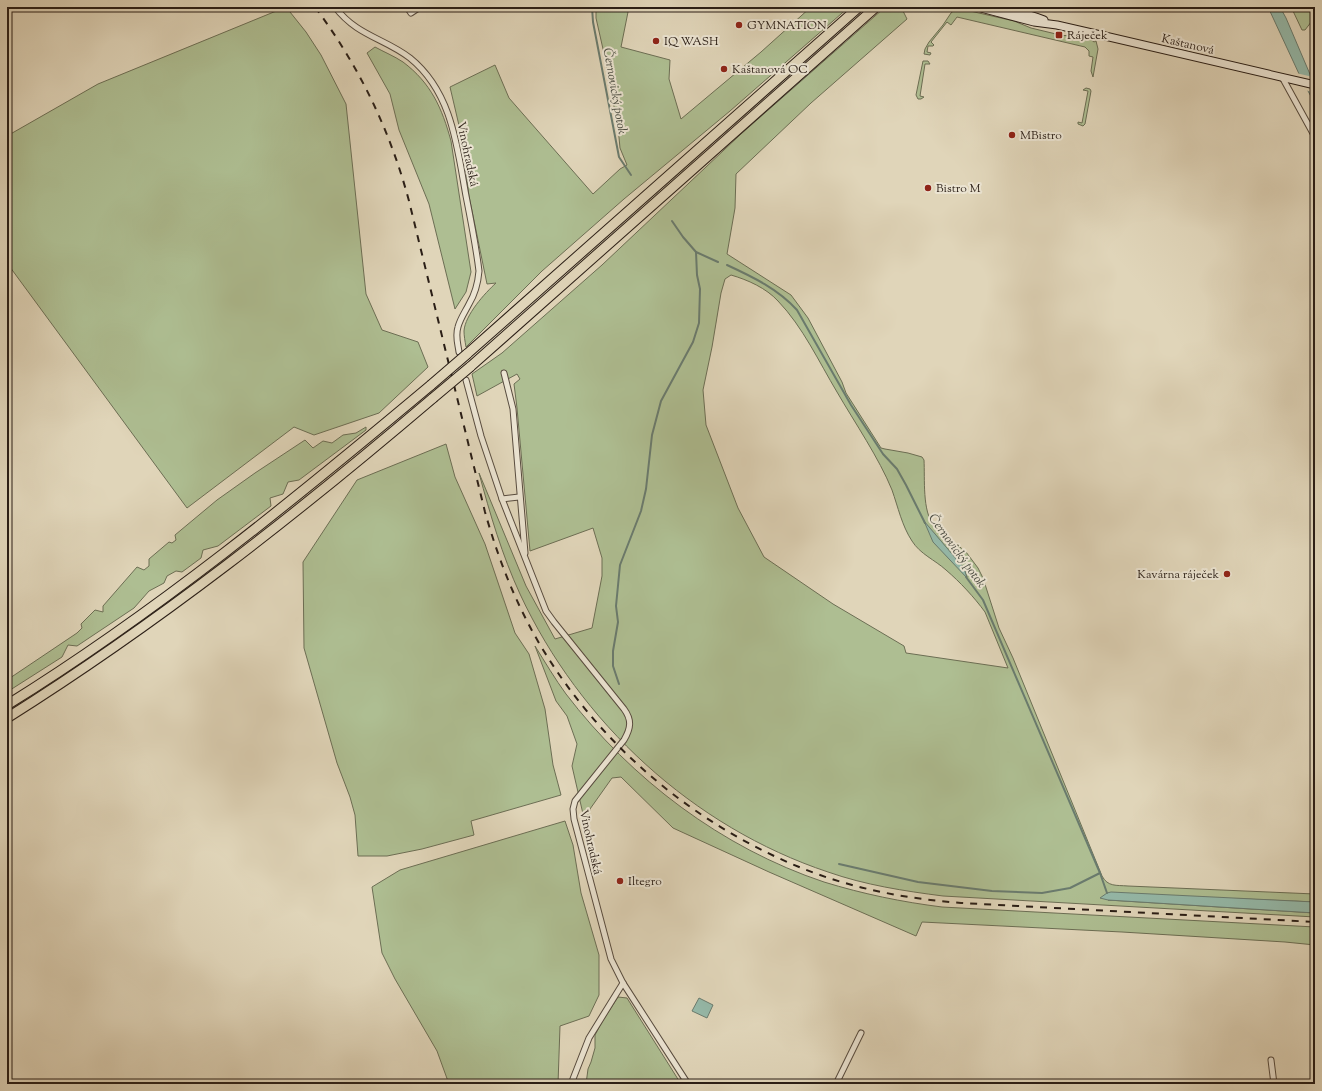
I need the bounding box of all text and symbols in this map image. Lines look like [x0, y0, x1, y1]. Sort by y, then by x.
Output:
place label: GYMNATION [747, 17, 827, 35]
marker: GYMNATION [734, 20, 744, 30]
place label: Ráječek [1067, 27, 1108, 45]
marker: Ráječek [1054, 30, 1064, 40]
street label: Kaštanová [1160, 30, 1216, 60]
place label: IQ WASH [664, 33, 719, 51]
marker: IQ WASH [651, 36, 661, 46]
water label: Černovický potok [598, 47, 631, 136]
place label: Kaštanová OC [732, 61, 808, 79]
marker: Kaštanová OC [719, 64, 729, 74]
street label: Vinohradská [451, 120, 483, 189]
place label: MBistro [1020, 127, 1062, 145]
marker: MBistro [1007, 130, 1017, 140]
place label: Bistro M [936, 180, 980, 198]
marker: Bistro M [923, 183, 933, 193]
water label: Černovický potok [923, 510, 990, 592]
place label: Kavárna ráječek [1137, 566, 1219, 584]
marker: Kavárna ráječek [1222, 569, 1232, 579]
street label: Vinohradská [574, 808, 606, 877]
place label: Iltegro [628, 873, 662, 891]
marker: Iltegro [615, 876, 625, 886]

